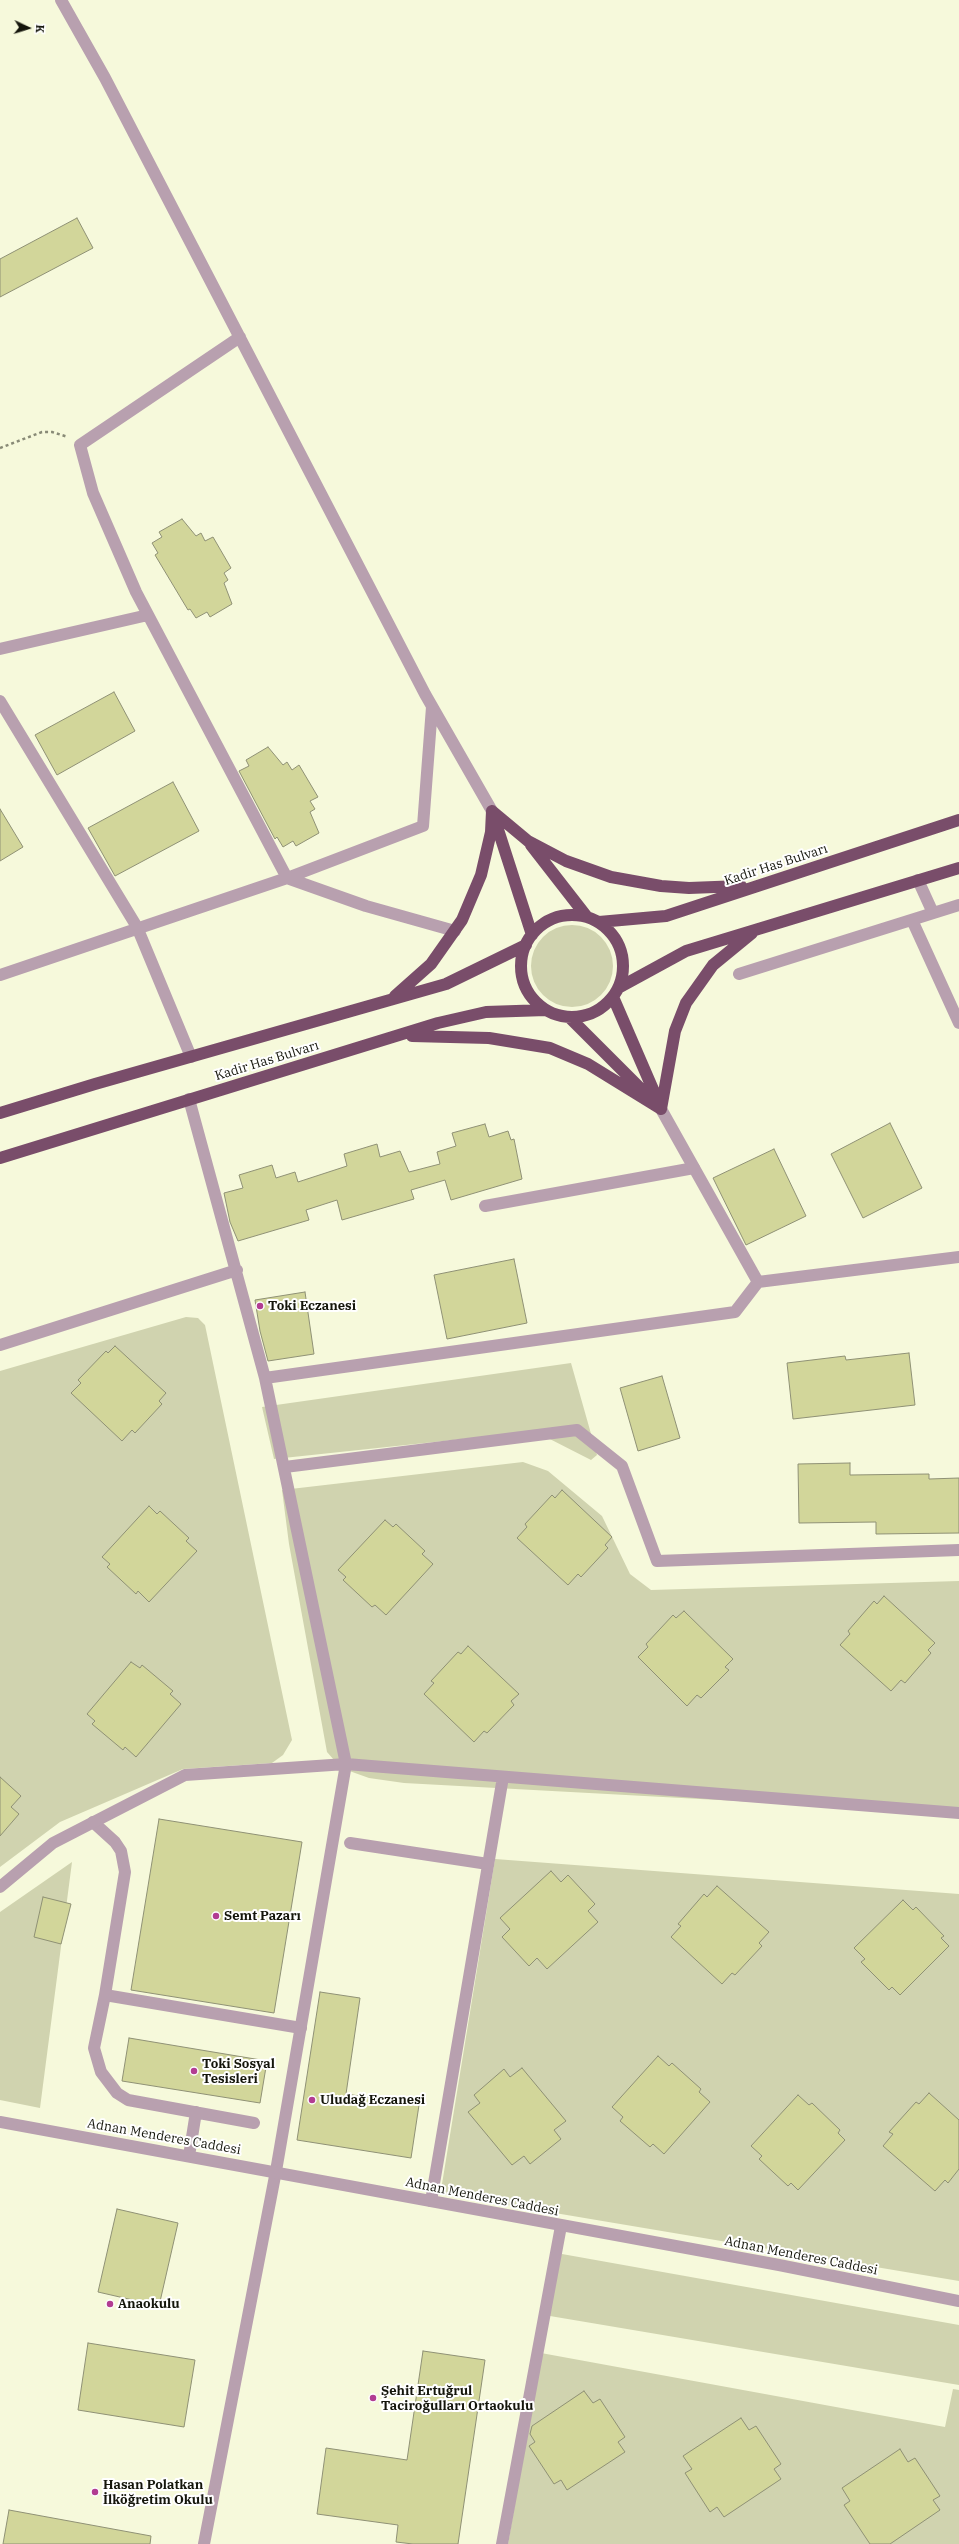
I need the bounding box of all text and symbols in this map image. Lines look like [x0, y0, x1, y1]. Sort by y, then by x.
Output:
north arrow [8, 8, 48, 48]
text: K [33, 24, 47, 34]
street label: Kadir Has Bulvarı [722, 841, 830, 889]
street label: Kadir Has Bulvarı [213, 1038, 321, 1084]
place label: Toki Eczanesi [268, 1298, 356, 1314]
marker: Toki Eczanesi [255, 1301, 265, 1311]
place label: Semt Pazarı [224, 1908, 301, 1924]
marker: Semt Pazarı [211, 1911, 221, 1921]
place label: Toki Sosyal Tesisleri [202, 2056, 275, 2087]
marker: Toki Sosyal Tesisleri [189, 2066, 199, 2076]
place label: Uludağ Eczanesi [320, 2092, 425, 2108]
marker: Uludağ Eczanesi [307, 2095, 317, 2105]
street label: Adnan Menderes Caddesi [86, 2116, 242, 2158]
street label: Adnan Menderes Caddesi [404, 2174, 560, 2220]
street label: Adnan Menderes Caddesi [723, 2233, 879, 2279]
place label: Anaokulu [118, 2296, 180, 2312]
marker: Anaokulu [105, 2299, 115, 2309]
place label: Şehit Ertuğrul Taciroğulları Ortaokulu [381, 2383, 533, 2414]
marker: Şehit Ertuğrul Taciroğulları Ortaokulu [368, 2393, 378, 2403]
place label: Hasan Polatkan İlköğretim Okulu [103, 2477, 213, 2508]
marker: Hasan Polatkan İlköğretim Okulu [90, 2487, 100, 2497]

